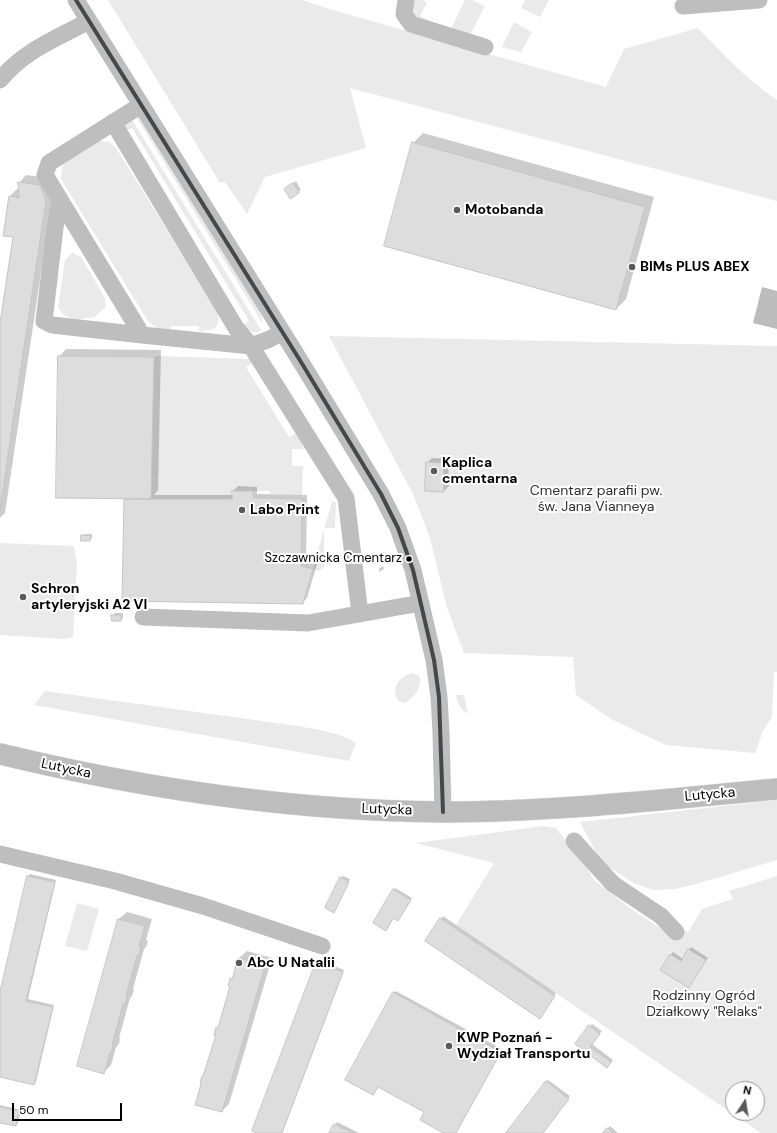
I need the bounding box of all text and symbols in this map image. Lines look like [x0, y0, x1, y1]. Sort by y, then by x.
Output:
place label: Motobanda [465, 202, 543, 218]
marker: Motobanda [452, 205, 462, 215]
place label: BIMs PLUS ABEX [640, 259, 750, 275]
marker: BIMs PLUS ABEX [627, 262, 637, 272]
place label: Kaplica cmentarna [442, 455, 518, 488]
marker: Kaplica cmentarna [429, 466, 439, 476]
park label: Cmentarz parafii pw. św. Jana Vianneya [530, 483, 662, 516]
place label: Labo Print [250, 502, 320, 518]
marker: Labo Print [237, 505, 247, 515]
place label: Szczawnicka Cmentarz [265, 551, 402, 567]
marker: Szczawnicka Cmentarz [404, 554, 414, 564]
place label: Schron artyleryjski A2 VI [31, 581, 147, 614]
marker: Schron artyleryjski A2 VI [18, 592, 28, 602]
street label: Lutycka [39, 756, 93, 782]
street label: Lutycka [684, 784, 736, 806]
street label: Lutycka [361, 801, 413, 819]
place label: Abc U Natalii [247, 955, 335, 971]
marker: Abc U Natalii [234, 958, 244, 968]
park label: Rodzinny Ogród Działkowy "Relaks" [646, 988, 762, 1020]
place label: KWP Poznań - Wydział Transportu [457, 1030, 590, 1062]
marker: KWP Poznań - Wydział Transportu [444, 1041, 454, 1051]
north arrow [725, 1081, 765, 1121]
text: N [742, 1083, 753, 1098]
scale bar [14, 1095, 124, 1121]
text: 50 m [19, 1102, 48, 1118]

